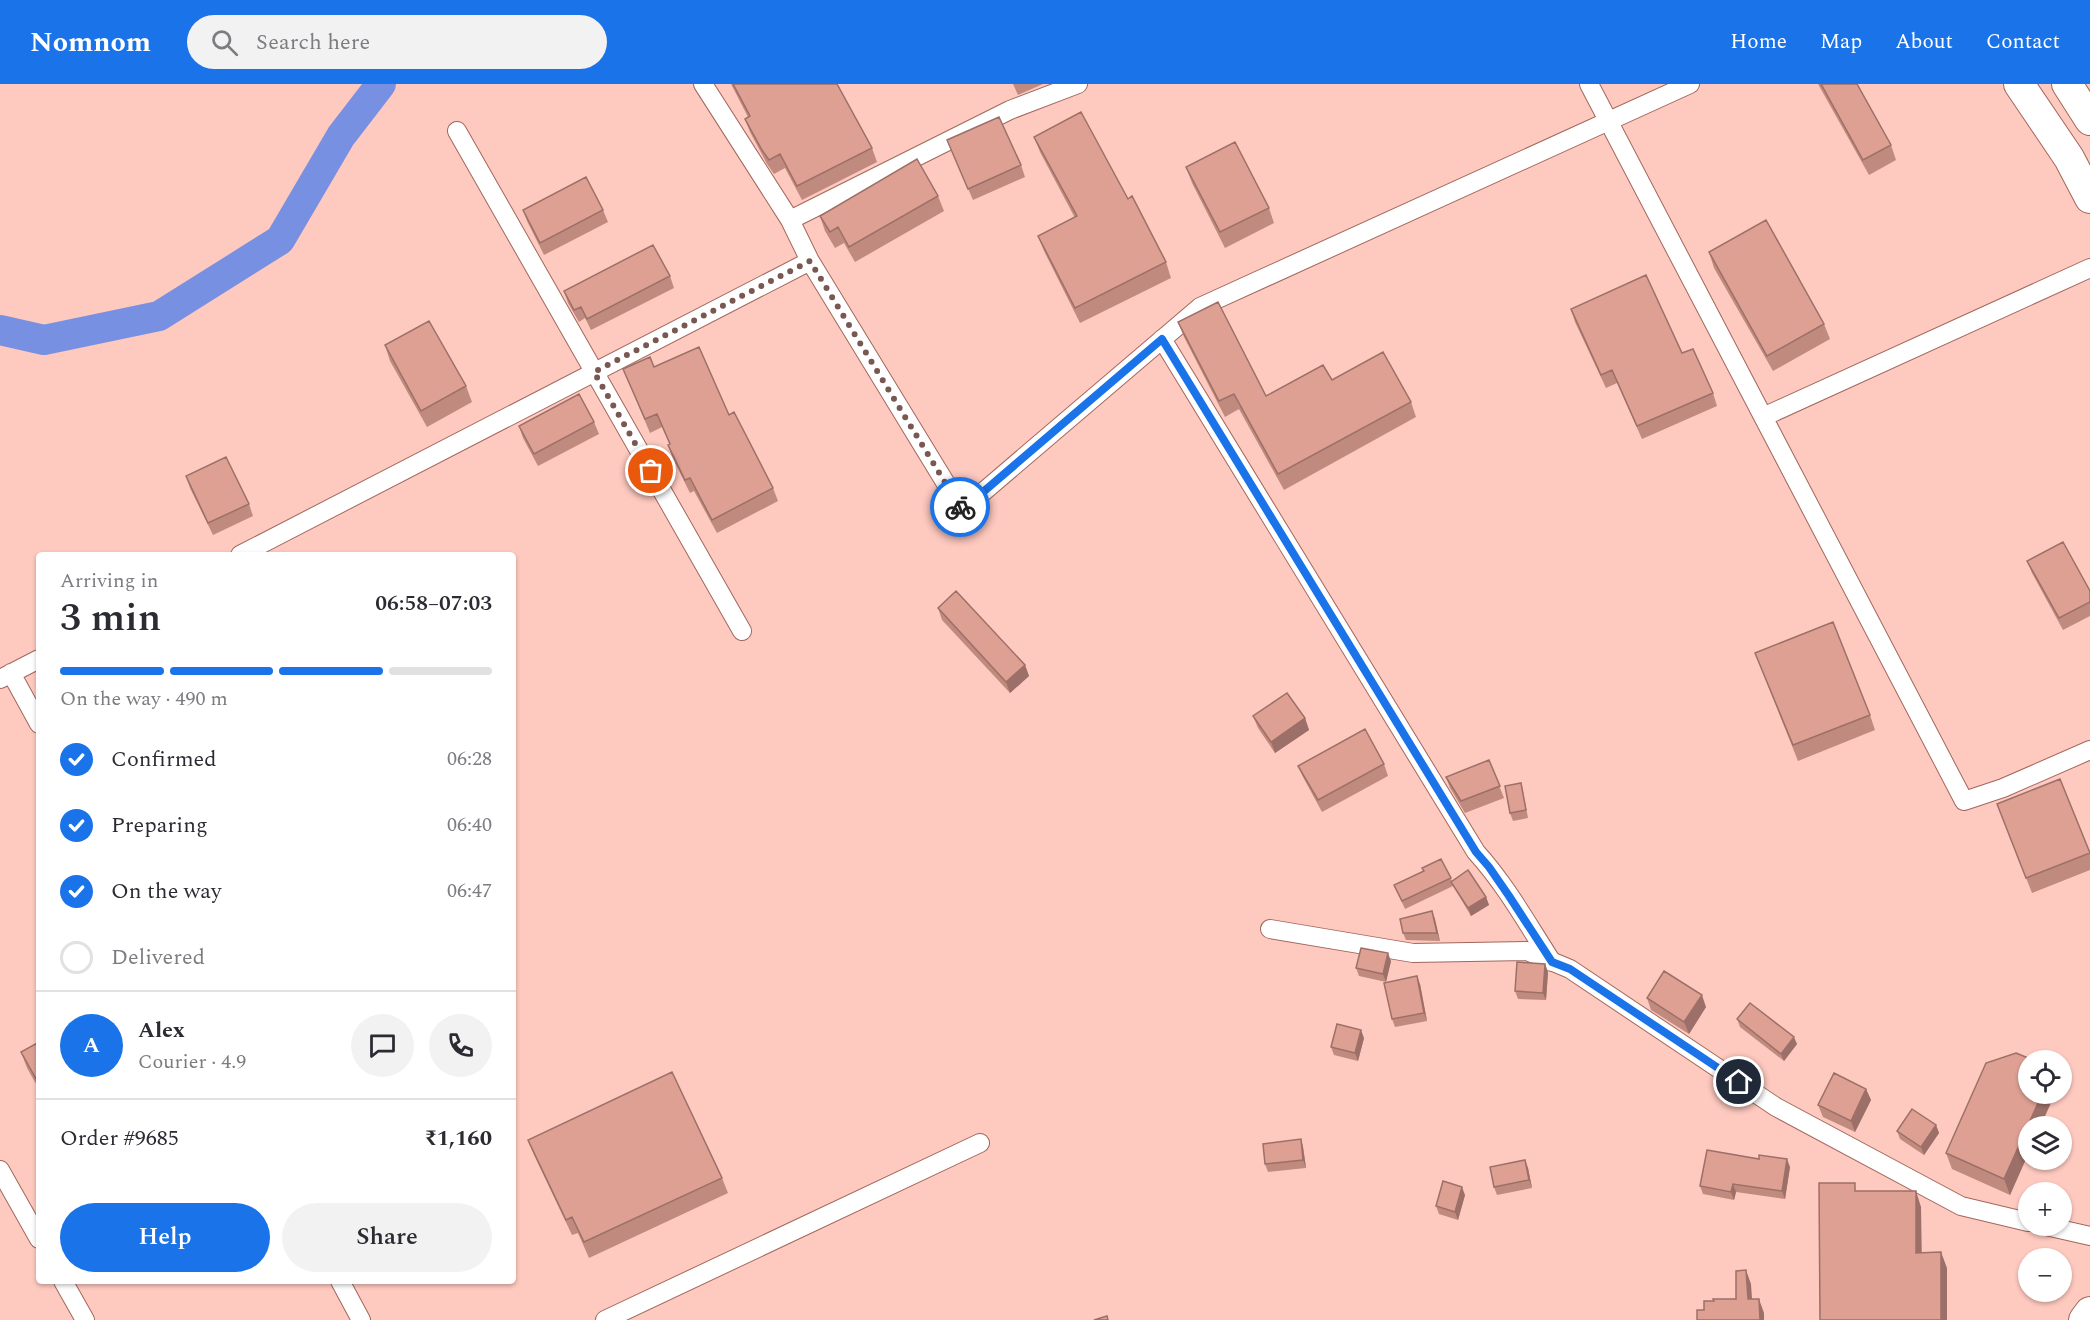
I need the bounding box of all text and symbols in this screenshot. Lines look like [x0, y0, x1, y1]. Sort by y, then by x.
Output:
search box [187, 15, 607, 69]
text: Nomnom [30, 21, 151, 64]
icon: search [208, 26, 241, 59]
text: Search here [256, 26, 370, 59]
text: Home [1730, 26, 1787, 58]
text: Map [1820, 26, 1862, 58]
text: About [1895, 26, 1953, 58]
text: Contact [1986, 26, 2060, 58]
pin [625, 445, 676, 496]
icon: bag [634, 454, 667, 487]
courier [930, 477, 990, 537]
icon: bike [944, 491, 977, 524]
text: Arriving in [60, 566, 158, 596]
text: 06:58–07:03 [375, 587, 492, 620]
text: 3 min [60, 589, 161, 648]
text: On the way · 490 m [60, 684, 228, 714]
icon: check [60, 743, 93, 776]
text: Confirmed [111, 743, 217, 776]
text: 06:28 [447, 744, 492, 774]
icon: check [60, 809, 93, 842]
text: Preparing [111, 809, 208, 842]
text: 06:40 [447, 810, 492, 840]
icon: check [60, 875, 93, 908]
text: On the way [111, 875, 222, 908]
text: 06:47 [447, 876, 492, 906]
text: Delivered [111, 941, 205, 974]
text: Alex [138, 1014, 185, 1047]
button: chat [351, 1014, 414, 1077]
button: phone [429, 1014, 492, 1077]
text: A [83, 1029, 100, 1062]
text: Courier · 4.9 [138, 1047, 246, 1077]
map controls [2018, 1050, 2072, 1302]
button: locate [2018, 1050, 2072, 1104]
pin [1713, 1056, 1764, 1107]
icon: home [1722, 1065, 1755, 1098]
button: layers [2018, 1116, 2072, 1170]
text: Order #9685 [60, 1122, 179, 1155]
text: ₹1,160 [424, 1122, 492, 1155]
button: + [2018, 1182, 2072, 1236]
button: Help [60, 1203, 270, 1272]
button: Share [282, 1203, 492, 1272]
button: − [2018, 1248, 2072, 1302]

